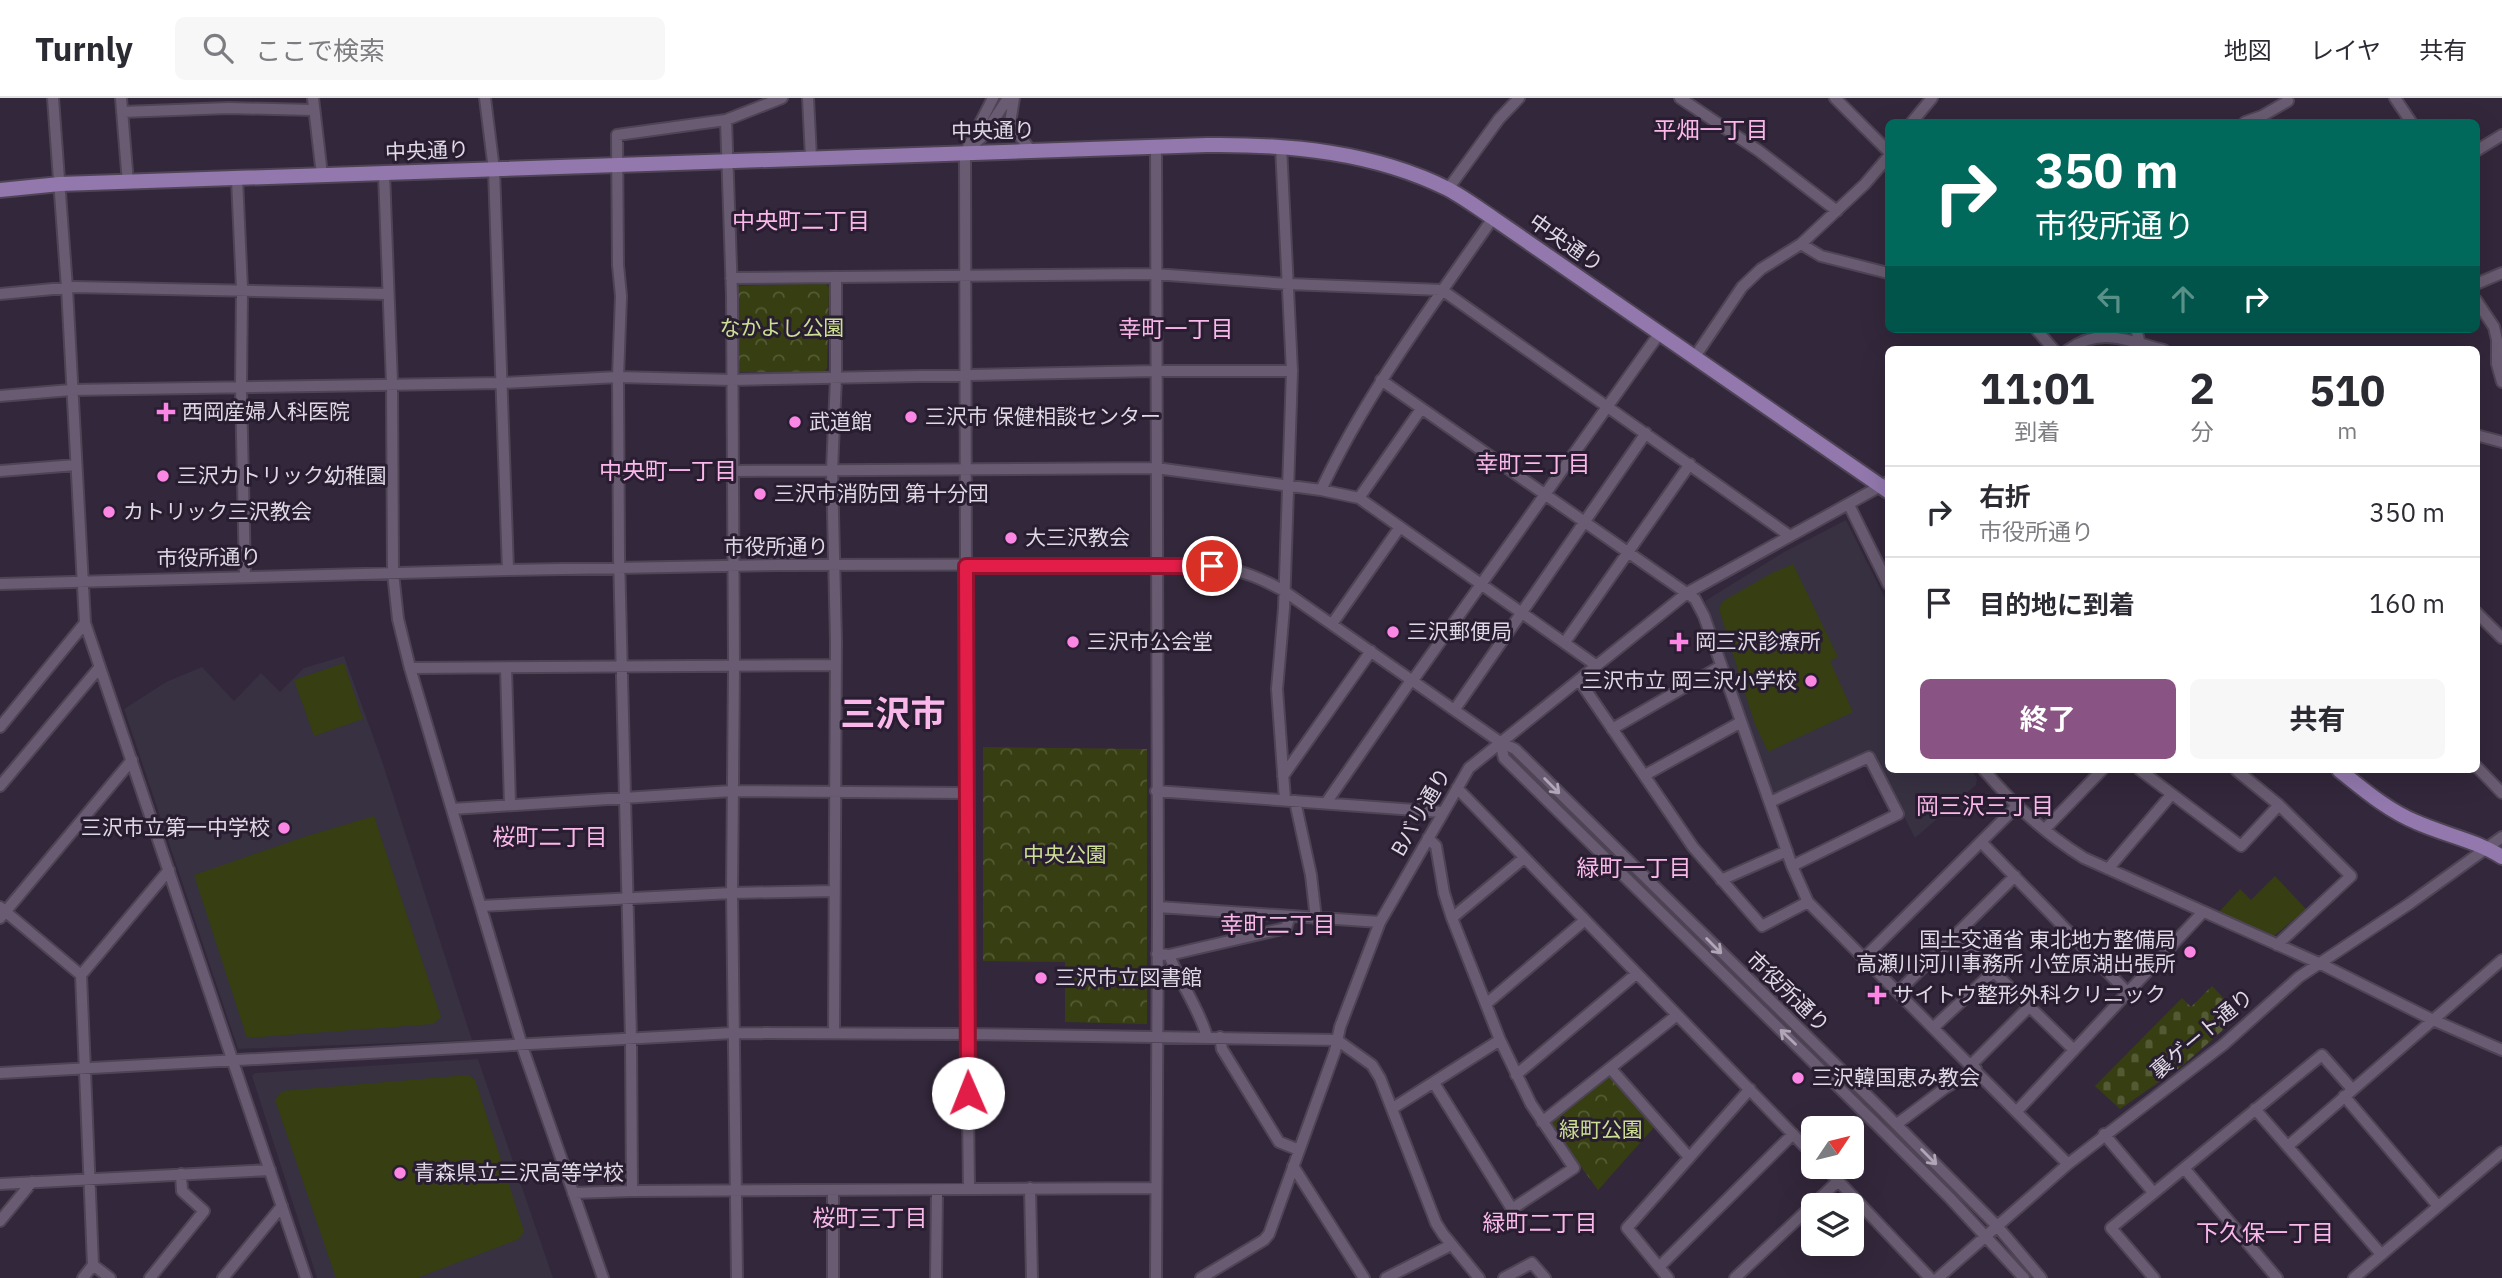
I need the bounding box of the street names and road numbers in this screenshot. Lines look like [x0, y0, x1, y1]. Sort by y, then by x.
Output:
street label: 中央通り [951, 115, 1035, 145]
street label: 中央通り [385, 135, 469, 165]
street label: 中央通り [1524, 207, 1609, 278]
street label: 市役所通り [724, 532, 829, 560]
street label: 市役所通り [156, 542, 262, 572]
street label: Bバリ通り [1384, 762, 1457, 861]
street label: 市役所通り [1741, 945, 1836, 1038]
street label: 裏ゲート通り [2144, 982, 2259, 1084]

